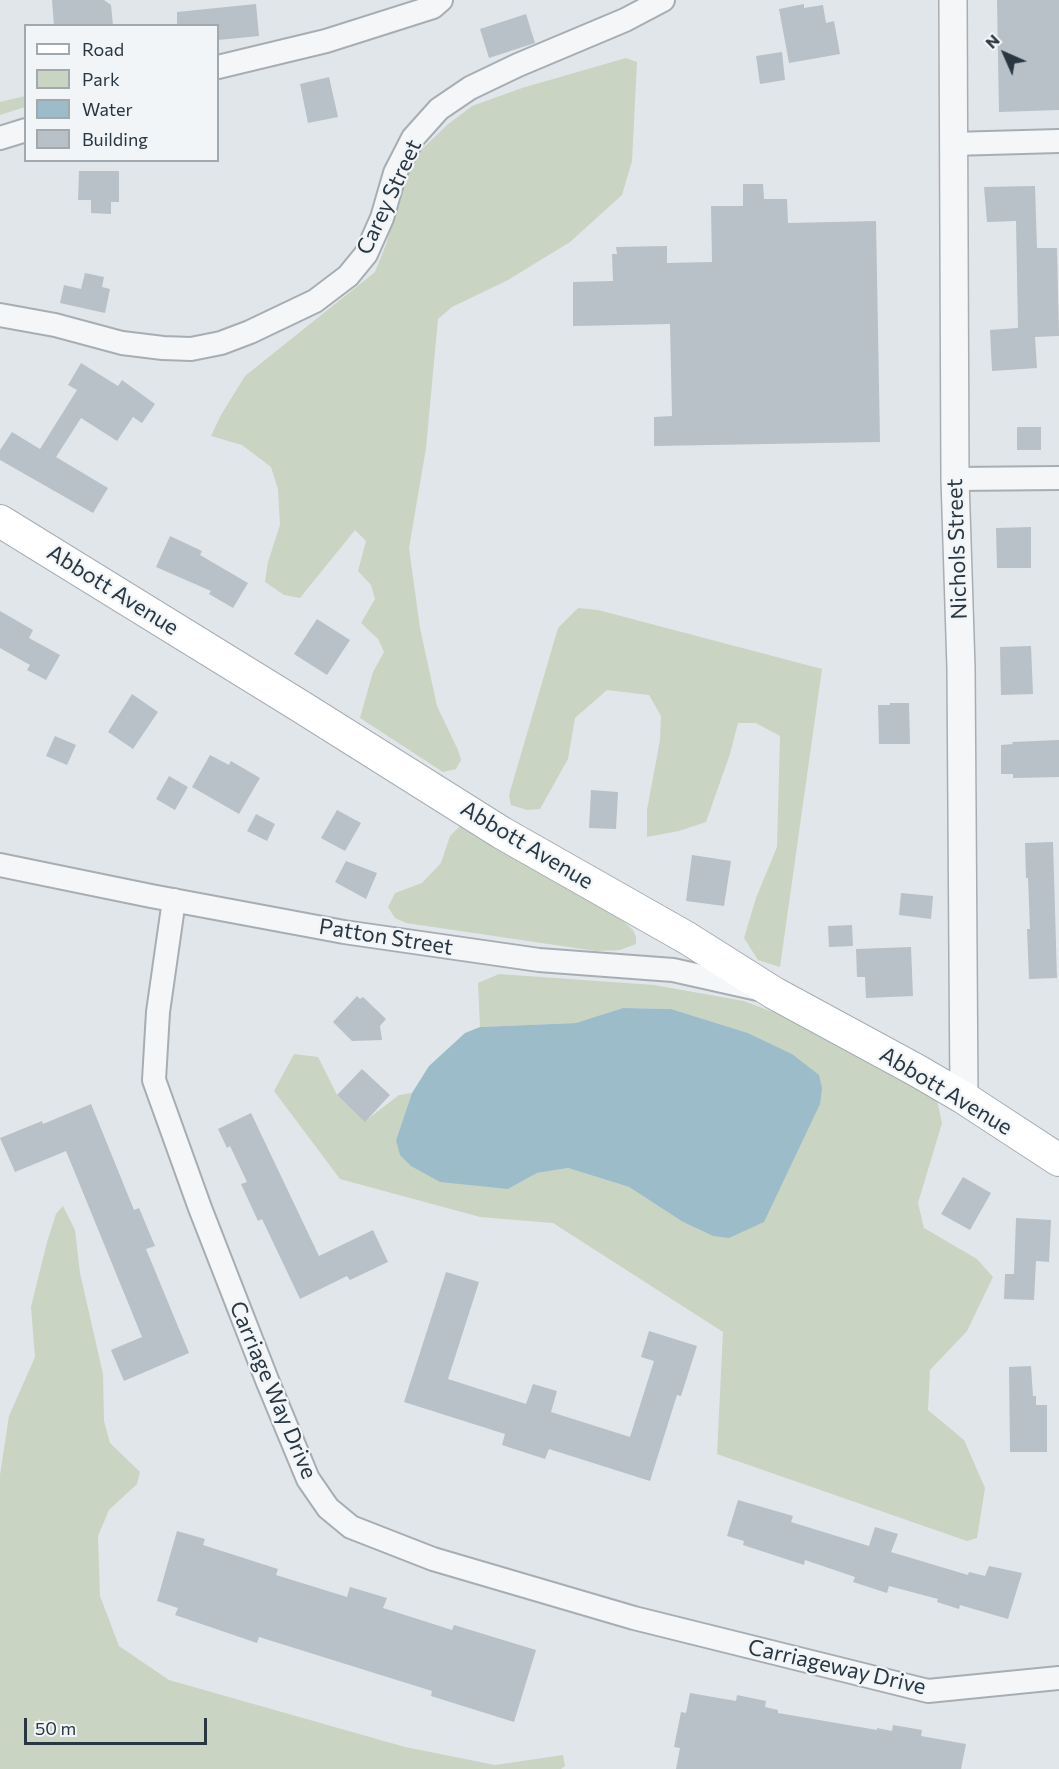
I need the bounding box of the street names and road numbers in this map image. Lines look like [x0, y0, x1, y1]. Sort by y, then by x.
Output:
street label: Carey Street [351, 135, 427, 259]
street label: Nichols Street [941, 478, 973, 620]
street label: Abbott Avenue [42, 539, 184, 641]
street label: Abbott Avenue [456, 795, 598, 895]
street label: Patton Street [317, 913, 455, 961]
street label: Abbott Avenue [875, 1041, 1017, 1141]
street label: Carriage Way Drive [224, 1297, 322, 1483]
street label: Carriageway Drive [745, 1634, 929, 1700]

